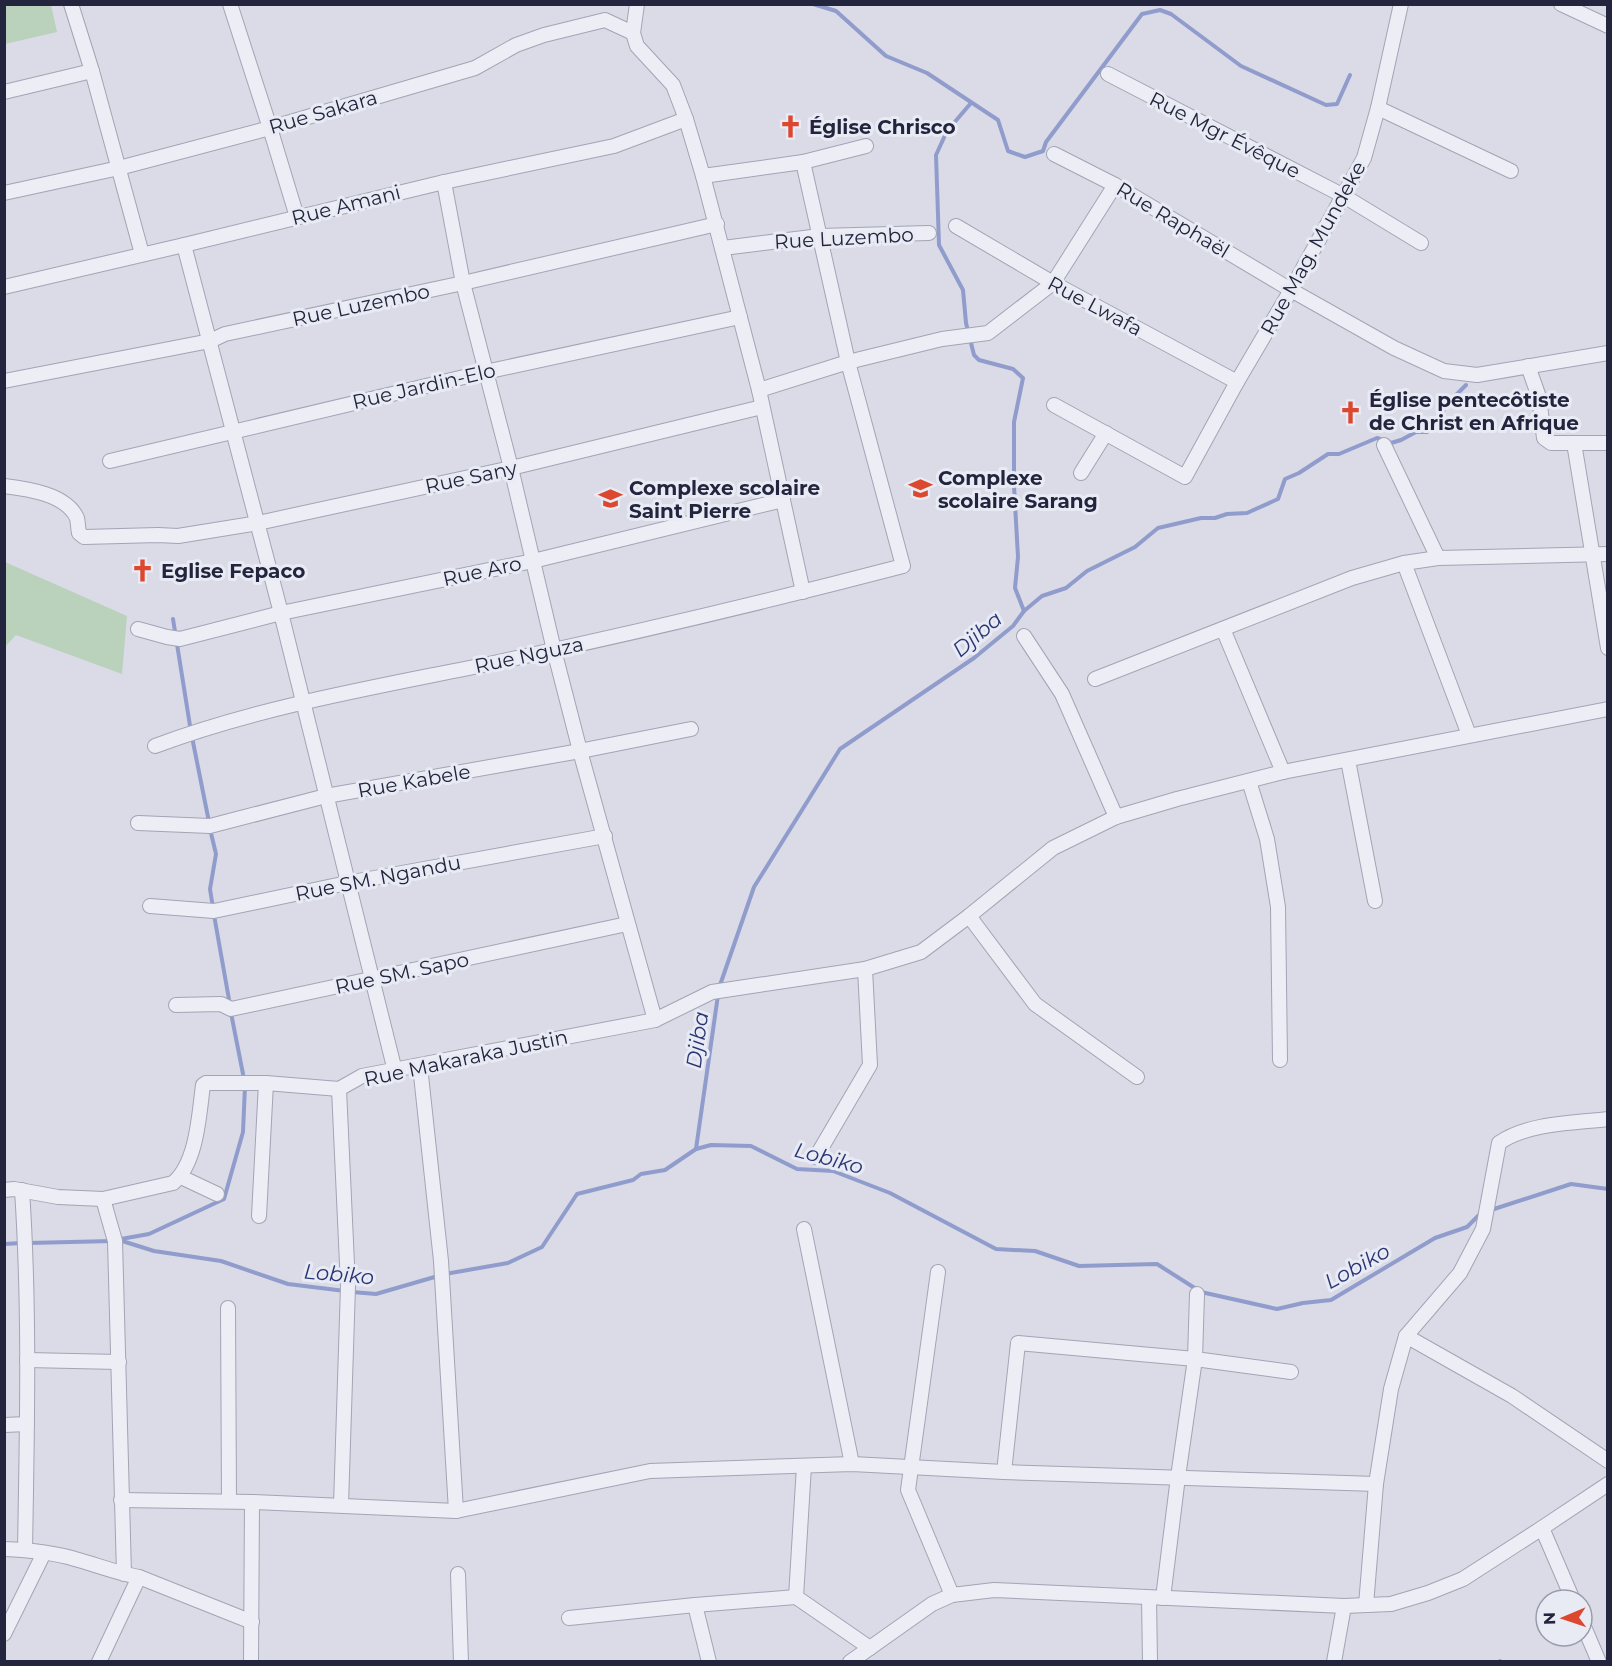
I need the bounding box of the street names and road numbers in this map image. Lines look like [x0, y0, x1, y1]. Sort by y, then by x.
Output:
street label: Rue Sakara [266, 85, 380, 139]
street label: Rue Mgr Évêque [1146, 87, 1304, 183]
street label: Rue Mag. Mundeke [1255, 157, 1371, 339]
street label: Rue Raphaël [1112, 177, 1234, 263]
street label: Rue Amani [289, 180, 403, 230]
street label: Rue Luzembo [774, 222, 914, 254]
street label: Rue Lwafa [1044, 271, 1146, 341]
street label: Rue Luzembo [290, 279, 432, 331]
street label: Rue Jardin-Elo [350, 358, 498, 414]
street label: Rue Sany [423, 456, 519, 498]
street label: Rue Aro [440, 551, 524, 591]
street label: Rue Nguza [472, 632, 586, 678]
street label: Rue Kabele [356, 759, 472, 803]
street label: Rue SM. Ngandu [293, 850, 463, 906]
street label: Rue SM. Sapo [333, 947, 471, 999]
street label: Rue Makaraka Justin [362, 1025, 570, 1091]

